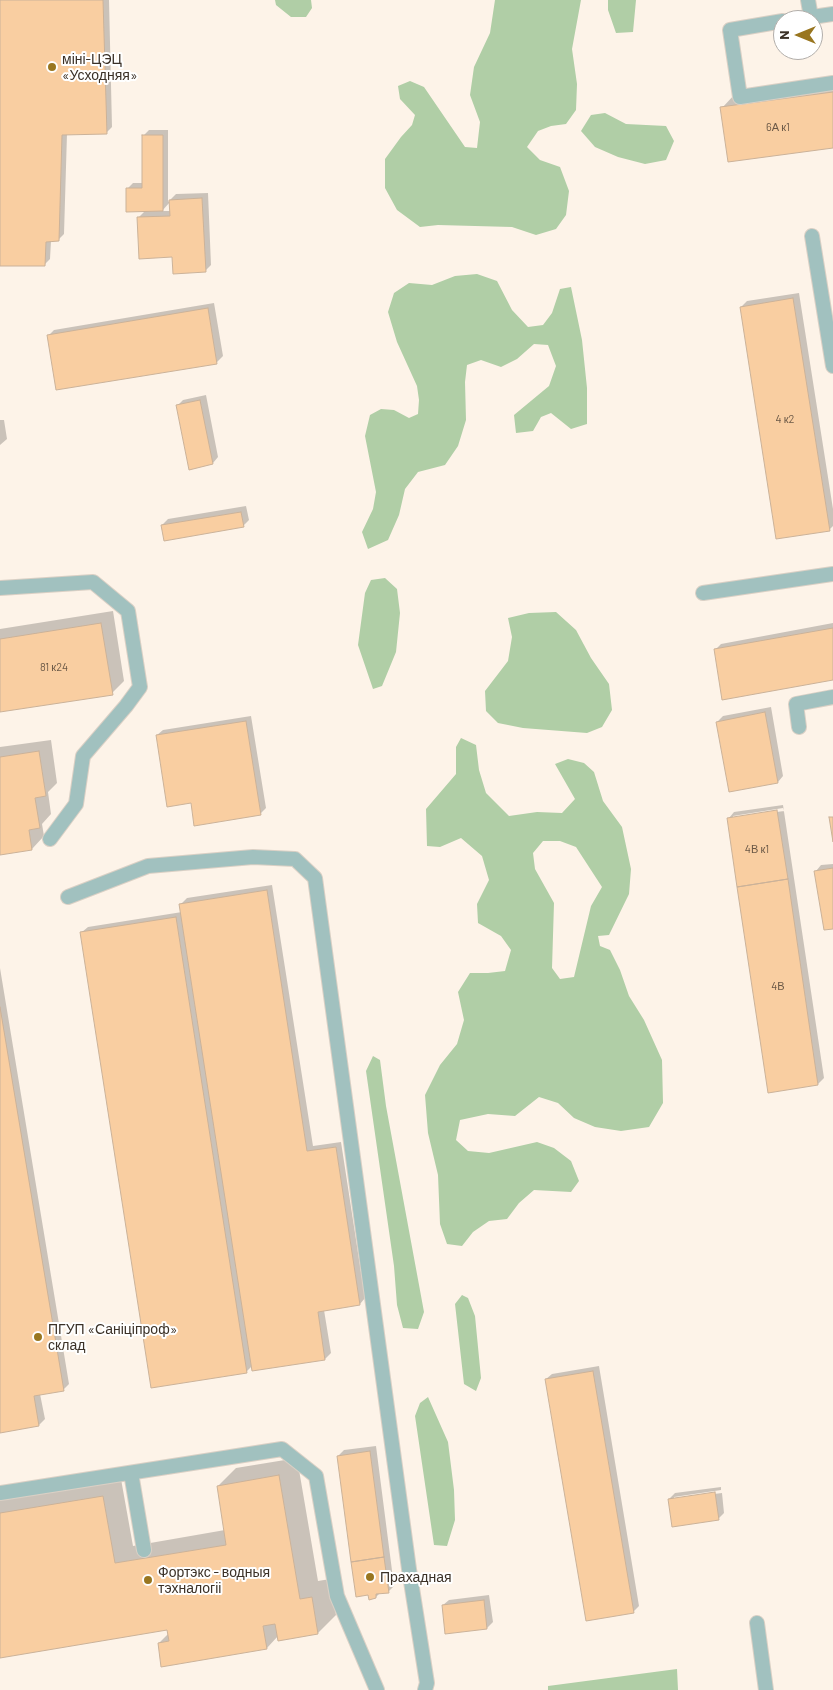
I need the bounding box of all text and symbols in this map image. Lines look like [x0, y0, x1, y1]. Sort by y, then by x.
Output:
north arrow [773, 10, 823, 60]
text: N [775, 30, 792, 40]
place label: міні-ЦЭЦ «Усходняя» [62, 51, 137, 84]
marker: міні-ЦЭЦ «Усходняя» [46, 61, 58, 73]
house number: 6А к1 [766, 120, 790, 134]
house number: 4 к2 [776, 412, 794, 426]
house number: 81 к24 [40, 660, 68, 674]
house number: 4В к1 [745, 842, 769, 856]
house number: 4В [771, 979, 785, 993]
place label: ПГУП «Саніціпроф» склад [48, 1321, 177, 1354]
marker: ПГУП «Саніціпроф» склад [32, 1331, 44, 1343]
place label: Фортэкс - водныя тэхналогіі [158, 1564, 270, 1596]
place label: Прахадная [380, 1569, 452, 1585]
marker: Прахадная [364, 1571, 376, 1583]
marker: Фортэкс - водныя тэхналогіі [142, 1574, 154, 1586]

